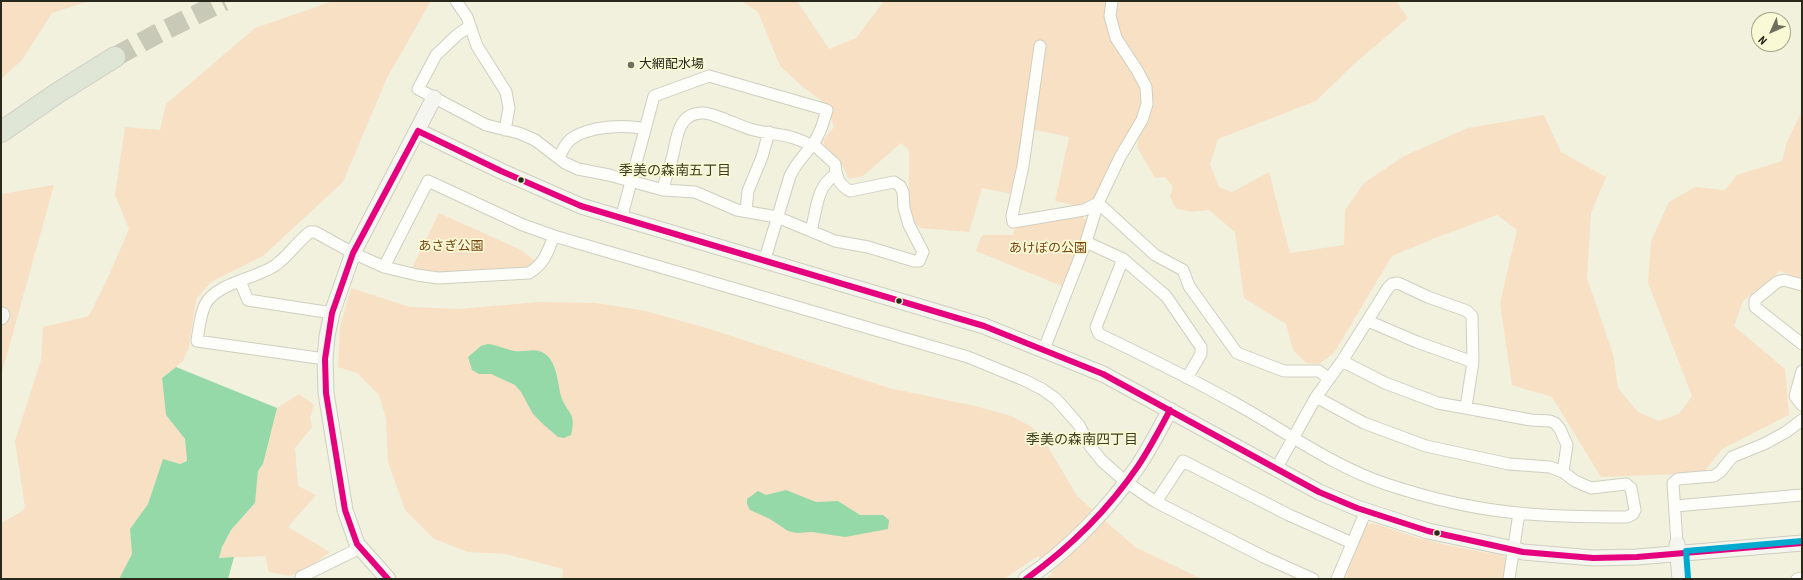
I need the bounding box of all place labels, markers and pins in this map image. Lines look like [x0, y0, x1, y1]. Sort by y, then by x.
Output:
place label: 大網配水場 [639, 57, 704, 73]
marker: 大網配水場 [626, 60, 636, 70]
unlabelled marker [516, 175, 526, 185]
unlabelled marker [894, 296, 904, 306]
unlabelled marker [1432, 528, 1442, 538]

